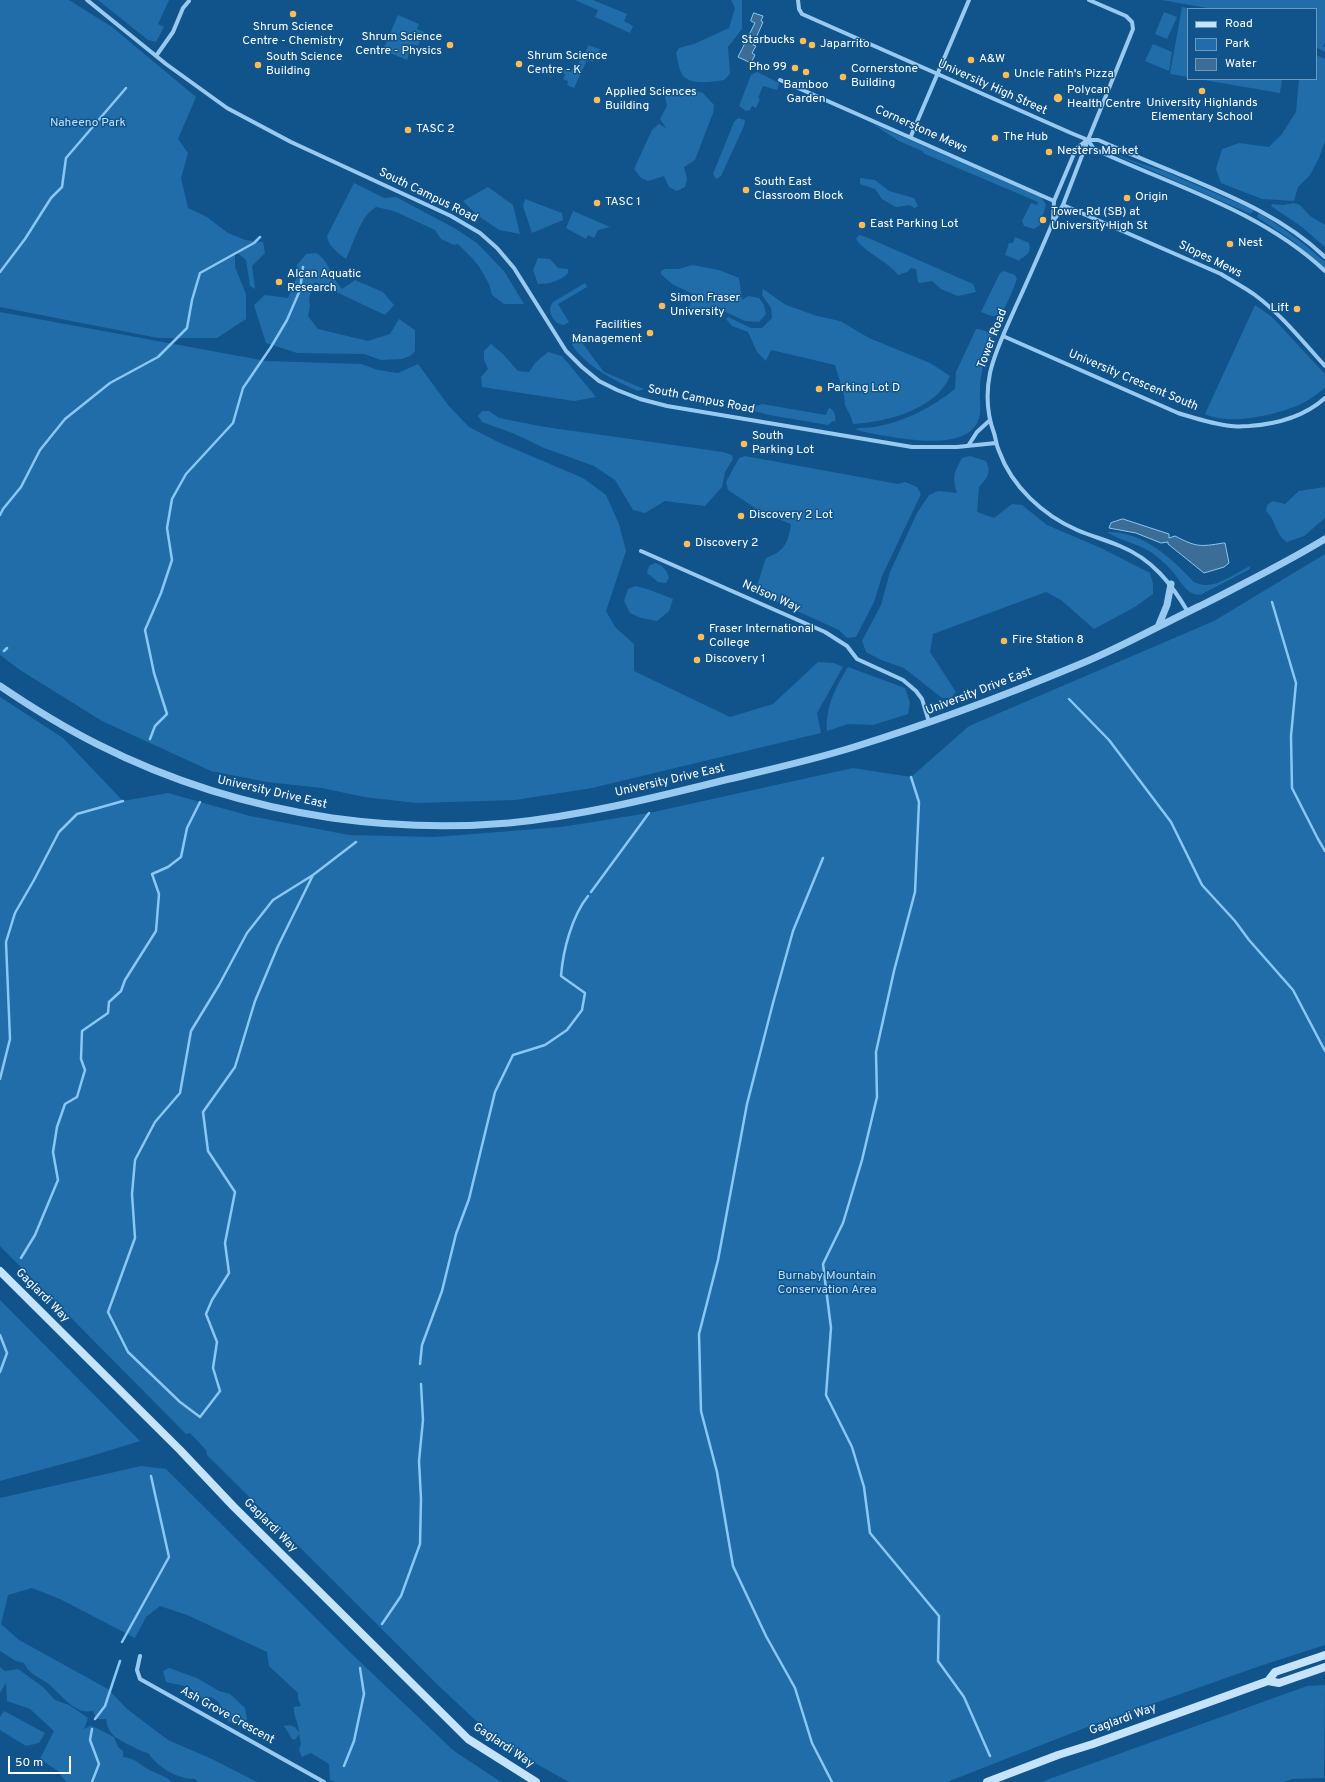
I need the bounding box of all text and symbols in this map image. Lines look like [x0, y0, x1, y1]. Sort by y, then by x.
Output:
legend [1187, 8, 1317, 80]
marker: Shrum Science Centre - Chemistry [288, 9, 298, 19]
text: Road [1225, 16, 1253, 32]
place label: Shrum Science Centre - Chemistry [242, 21, 344, 49]
place label: Shrum Science Centre - Physics [355, 31, 442, 59]
place label: Starbucks [741, 34, 795, 48]
marker: Starbucks [798, 36, 808, 46]
text: Park [1225, 36, 1250, 52]
place label: Japarrito [820, 38, 870, 52]
marker: Shrum Science Centre - Physics [445, 40, 455, 50]
marker: Japarrito [807, 40, 817, 50]
place label: Shrum Science Centre - K [527, 50, 608, 78]
place label: South Science Building [266, 51, 342, 79]
place label: A&W [979, 53, 1005, 67]
marker: A&W [966, 55, 976, 65]
text: Water [1225, 56, 1257, 72]
street label: University High Street [935, 57, 1049, 119]
marker: Shrum Science Centre - K [514, 59, 524, 69]
marker: South Science Building [253, 60, 263, 70]
place label: Pho 99 [749, 61, 787, 75]
marker: Pho 99 [790, 63, 800, 73]
place label: Cornerstone Building [851, 63, 918, 91]
marker: Bamboo Garden [801, 67, 811, 77]
place label: Uncle Fatih's Pizza [1014, 68, 1114, 82]
marker: Uncle Fatih's Pizza [1001, 70, 1011, 80]
marker: Cornerstone Building [838, 72, 848, 82]
place label: Bamboo Garden [783, 79, 829, 107]
place label: Polycan Health Centre [1067, 84, 1141, 112]
place label: Applied Sciences Building [605, 86, 697, 114]
marker: University Highlands Elementary School [1197, 86, 1207, 96]
marker: Polycan Health Centre [1052, 92, 1064, 104]
marker: Applied Sciences Building [592, 95, 602, 105]
place label: University Highlands Elementary School [1146, 97, 1258, 125]
street label: Cornerstone Mews [872, 103, 970, 157]
park label: Naheeno Park [50, 117, 126, 131]
place label: TASC 2 [416, 123, 455, 137]
marker: TASC 2 [403, 125, 413, 135]
place label: The Hub [1003, 131, 1048, 145]
marker: The Hub [990, 133, 1000, 143]
place label: Nesters Market [1057, 145, 1139, 159]
marker: Nesters Market [1044, 147, 1054, 157]
street label: South Campus Road [376, 166, 480, 226]
place label: South East Classroom Block [754, 176, 844, 204]
marker: South East Classroom Block [741, 185, 751, 195]
place label: Origin [1135, 191, 1168, 205]
marker: Origin [1122, 193, 1132, 203]
place label: TASC 1 [605, 196, 641, 210]
marker: TASC 1 [592, 198, 602, 208]
place label: Tower Rd (SB) at University High St [1051, 206, 1148, 234]
marker: Tower Rd (SB) at University High St [1038, 215, 1048, 225]
place label: East Parking Lot [870, 218, 958, 232]
marker: East Parking Lot [857, 220, 867, 230]
place label: Nest [1238, 237, 1263, 251]
street label: Slopes Mews [1176, 238, 1244, 282]
marker: Nest [1225, 239, 1235, 249]
place label: Alcan Aquatic Research [287, 268, 361, 296]
marker: Alcan Aquatic Research [274, 277, 284, 287]
place label: Simon Fraser University [670, 292, 740, 320]
marker: Simon Fraser University [657, 301, 667, 311]
place label: Lift [1271, 302, 1289, 316]
marker: Lift [1292, 304, 1302, 314]
street label: Tower Road [975, 307, 1011, 371]
place label: Facilities Management [572, 319, 642, 347]
marker: Facilities Management [645, 328, 655, 338]
street label: University Crescent South [1066, 347, 1200, 415]
place label: Parking Lot D [827, 382, 900, 396]
street label: South Campus Road [646, 383, 756, 417]
marker: Parking Lot D [814, 384, 824, 394]
place label: South Parking Lot [752, 430, 814, 458]
marker: South Parking Lot [739, 439, 749, 449]
place label: Discovery 2 Lot [749, 509, 833, 523]
marker: Discovery 2 Lot [736, 511, 746, 521]
place label: Discovery 2 [695, 537, 758, 551]
marker: Discovery 2 [682, 539, 692, 549]
street label: Nelson Way [740, 578, 802, 616]
place label: Fraser International College [709, 623, 814, 651]
marker: Fraser International College [696, 632, 706, 642]
place label: Fire Station 8 [1012, 634, 1084, 648]
marker: Fire Station 8 [999, 636, 1009, 646]
place label: Discovery 1 [705, 653, 766, 667]
marker: Discovery 1 [692, 655, 702, 665]
street label: University Drive East [924, 665, 1034, 719]
street label: University Drive East [614, 761, 726, 801]
street label: University Drive East [216, 773, 328, 813]
street label: Gaglardi Way [12, 1266, 72, 1326]
park label: Burnaby Mountain Conservation Area [778, 1270, 876, 1298]
street label: Gaglardi Way [240, 1496, 300, 1556]
street label: Ash Grove Crescent [177, 1684, 277, 1748]
street label: Gaglardi Way [1087, 1701, 1159, 1739]
street label: Gaglardi Way [470, 1720, 536, 1772]
scale bar [10, 1748, 73, 1774]
text: 50 m [15, 1755, 43, 1771]

